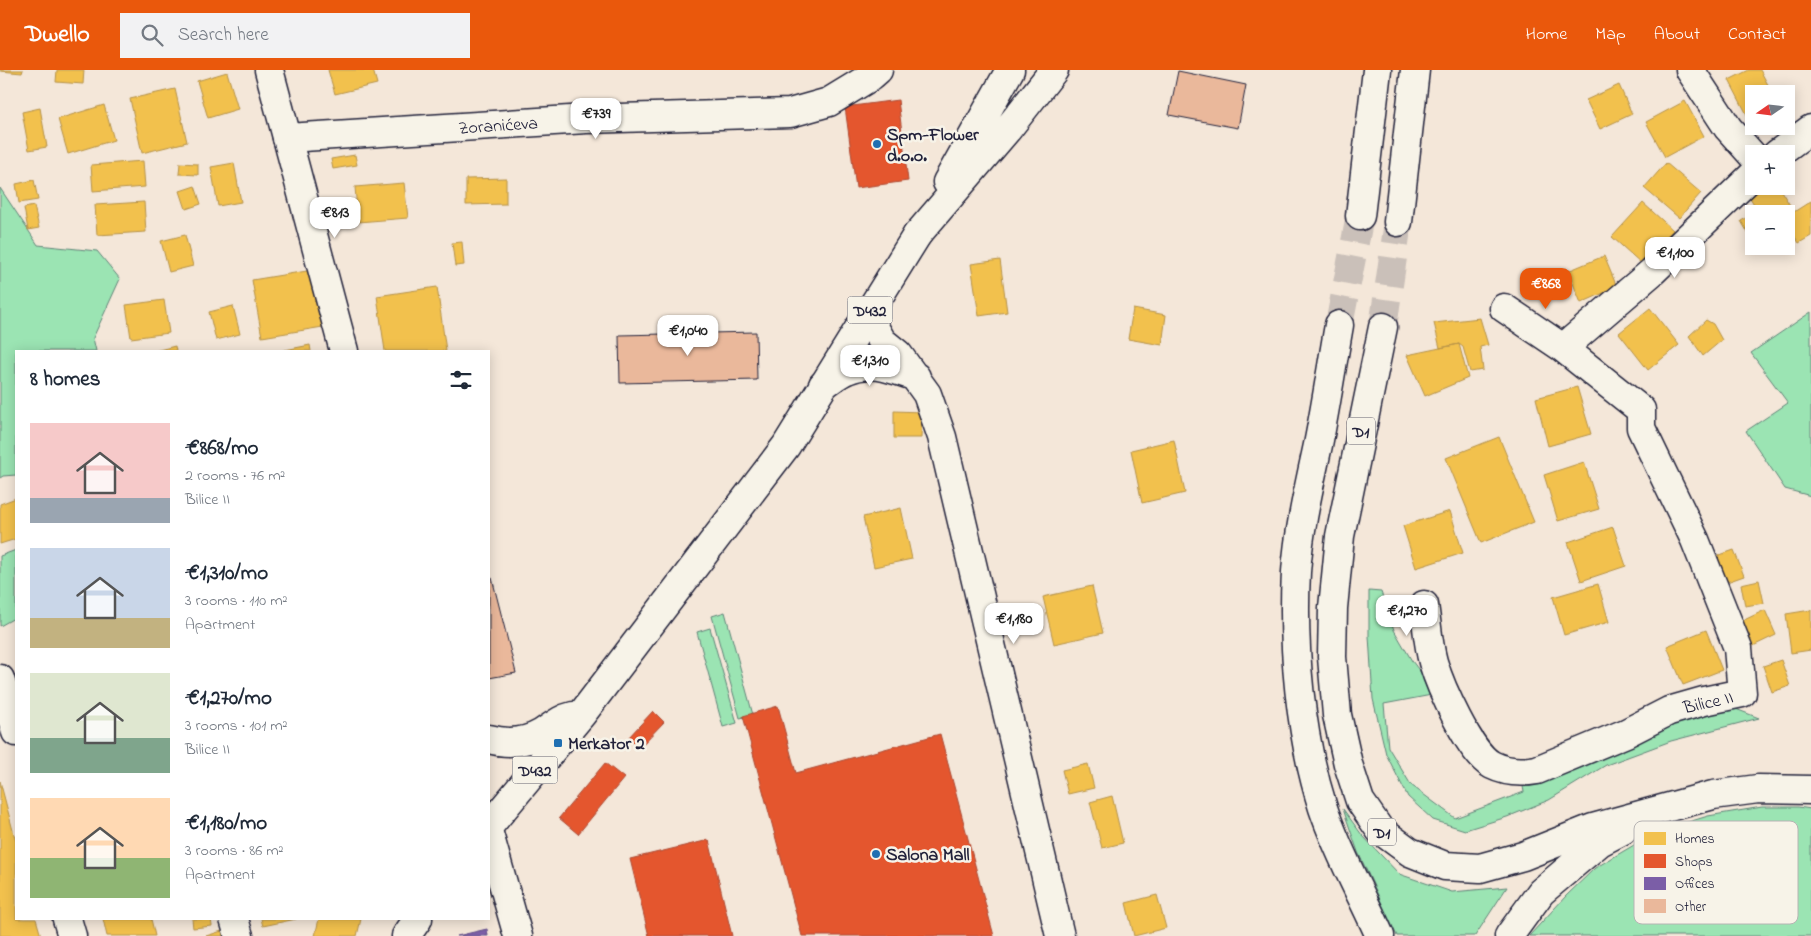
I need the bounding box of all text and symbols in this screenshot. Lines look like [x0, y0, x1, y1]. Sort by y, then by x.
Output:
search box [120, 13, 470, 58]
text: Dwello [25, 18, 90, 53]
icon: search [138, 21, 166, 49]
text: Search here [178, 22, 269, 49]
text: Home [1526, 22, 1567, 48]
text: Map [1595, 22, 1626, 48]
text: About [1654, 22, 1700, 48]
text: Contact [1728, 22, 1786, 48]
north arrow [1745, 85, 1795, 135]
map controls [1745, 85, 1795, 255]
pin: €739 [566, 98, 626, 140]
text: €739 [581, 102, 611, 126]
street label: Zoranićeva [457, 111, 539, 143]
place label: Spm-Flower d.o.o. [887, 123, 979, 170]
marker: Spm-Flower d.o.o. [871, 138, 883, 150]
button: + [1745, 145, 1795, 195]
pin: €813 [305, 196, 365, 239]
text: €813 [321, 201, 349, 225]
button: − [1745, 205, 1795, 255]
pin: €1,100 [1634, 236, 1716, 279]
text: €1,100 [1656, 241, 1694, 265]
pin: €868 [1516, 268, 1576, 310]
text: €868 [1531, 272, 1561, 296]
road number: D432 [848, 296, 892, 324]
pin: €1,040 [647, 314, 729, 357]
text: €1,040 [668, 319, 708, 343]
pin: €1,310 [829, 344, 911, 387]
text: €1,310 [851, 349, 889, 373]
text: 8 homes [30, 365, 100, 395]
icon: filters [447, 366, 475, 394]
road number: D1 [1347, 418, 1375, 444]
text: €868/mo [185, 434, 258, 464]
icon: home [70, 443, 130, 503]
text: 2 rooms · 76 m² [185, 464, 285, 488]
text: Bilice II [185, 488, 230, 512]
text: €1,310/mo [185, 559, 268, 589]
icon: home [70, 568, 130, 628]
text: 3 rooms · 110 m² [185, 589, 287, 613]
pin: €1,270 [1366, 594, 1448, 637]
text: €1,270 [1387, 599, 1427, 623]
pin: €1,180 [973, 602, 1055, 645]
text: €1,180 [996, 607, 1033, 631]
text: Apartment [185, 613, 255, 637]
text: €1,270/mo [185, 684, 272, 714]
street label: Bilice II [1680, 686, 1736, 723]
icon: home [70, 693, 130, 753]
text: 3 rooms · 101 m² [185, 714, 287, 738]
place label: Merkator 2 [568, 732, 645, 758]
marker: Merkator 2 [552, 737, 564, 749]
text: Bilice II [185, 738, 230, 762]
road number: D432 [512, 756, 558, 784]
text: €1,180/mo [185, 809, 267, 839]
icon: home [70, 818, 130, 878]
road number: D1 [1368, 819, 1396, 846]
legend [1634, 821, 1798, 924]
text: Homes [1675, 829, 1715, 850]
text: 3 rooms · 86 m² [185, 839, 283, 863]
place label: Salona Mall [886, 843, 969, 869]
marker: Salona Mall [870, 848, 882, 860]
text: Shops [1675, 852, 1713, 873]
text: Apartment [185, 863, 255, 887]
text: Offices [1675, 874, 1715, 895]
text: Other [1675, 897, 1707, 918]

